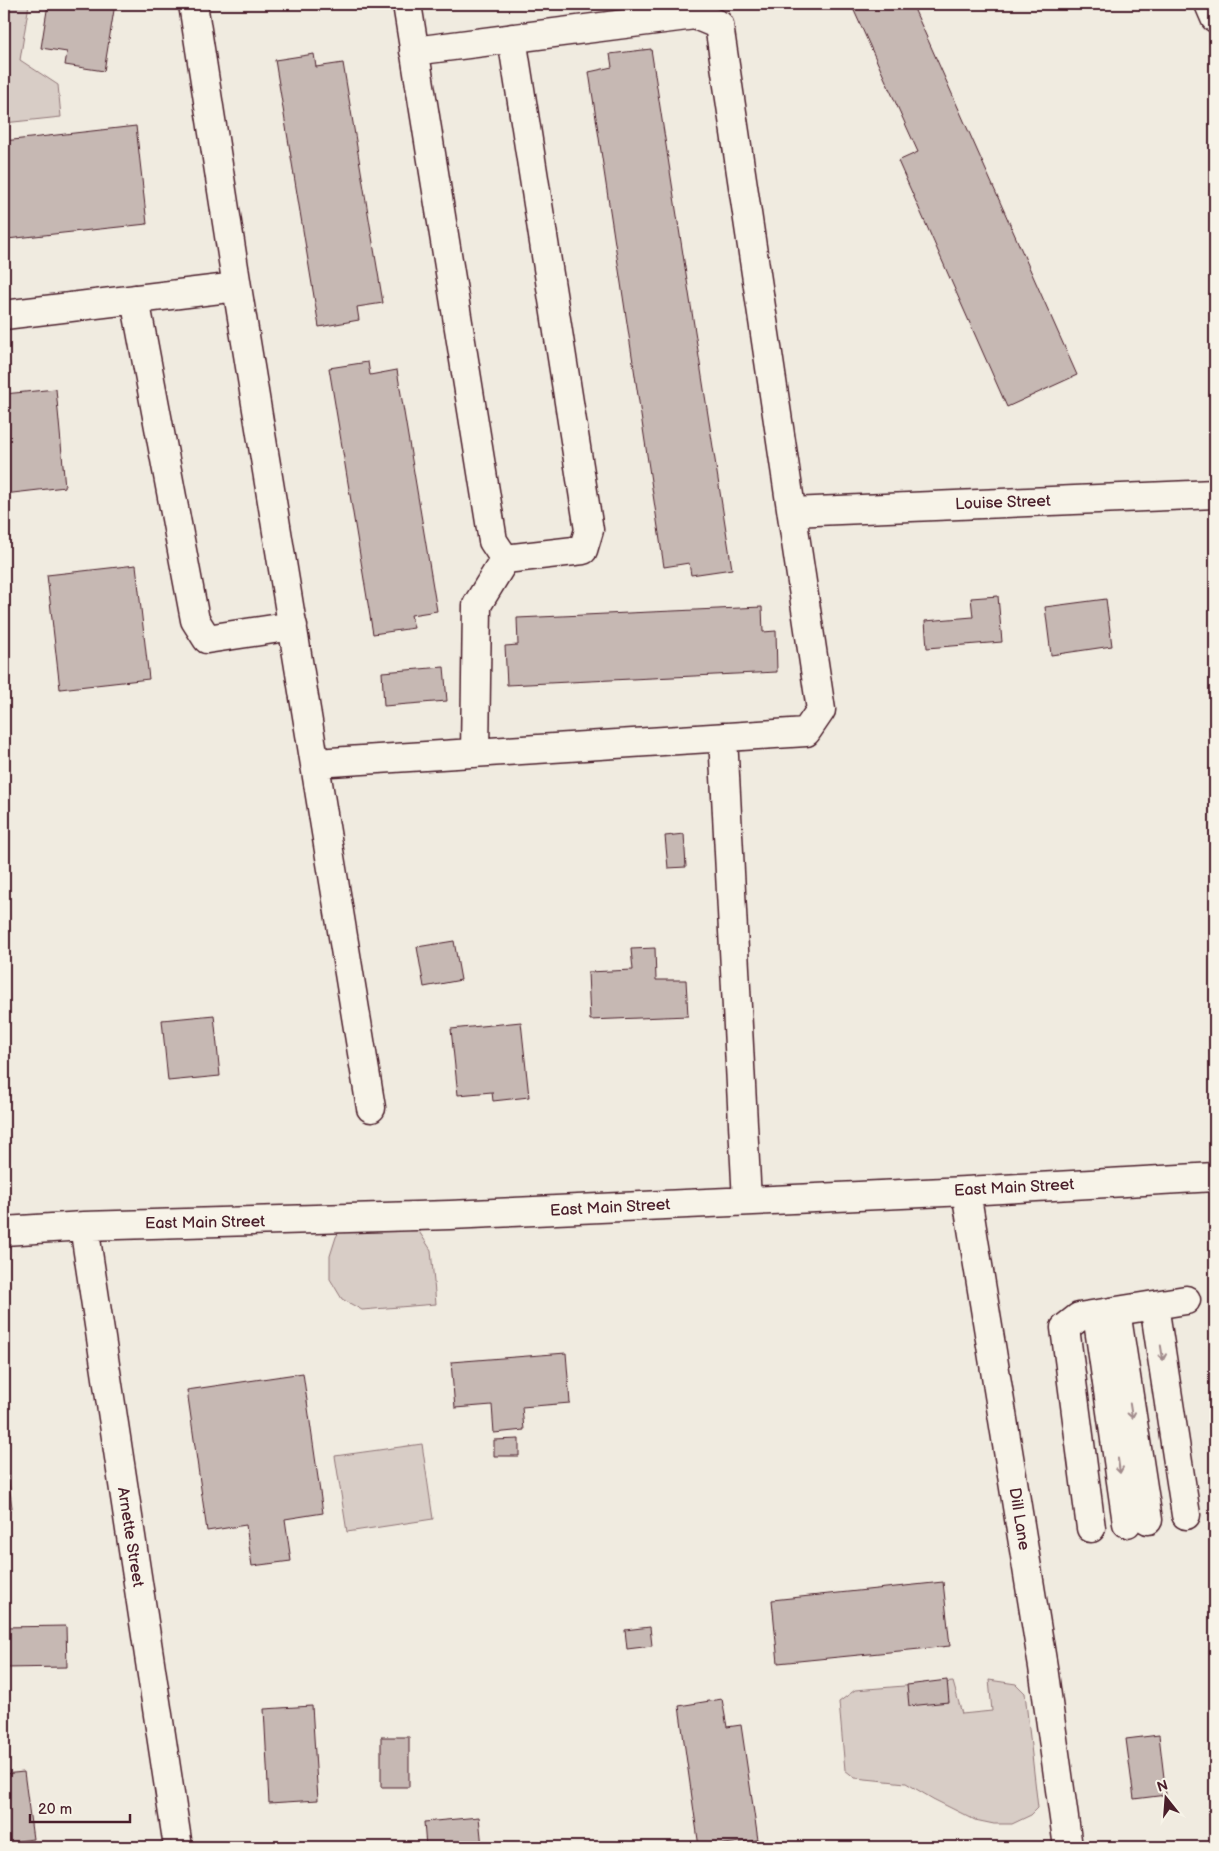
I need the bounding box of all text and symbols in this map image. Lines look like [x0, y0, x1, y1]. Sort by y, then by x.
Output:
street label: Louise Street [955, 492, 1051, 514]
street label: East Main Street [953, 1175, 1075, 1201]
street label: East Main Street [549, 1195, 671, 1221]
street label: East Main Street [145, 1212, 265, 1234]
one-way arrow [1157, 1344, 1167, 1360]
one-way arrow [1127, 1403, 1137, 1419]
one-way arrow [1114, 1458, 1124, 1474]
street label: Arnette Street [113, 1486, 147, 1588]
street label: Dill Lane [1005, 1486, 1033, 1552]
north arrow [1142, 1774, 1192, 1824]
text: N [1155, 1776, 1170, 1796]
scale bar [30, 1791, 130, 1823]
text: 20 m [38, 1800, 72, 1819]

